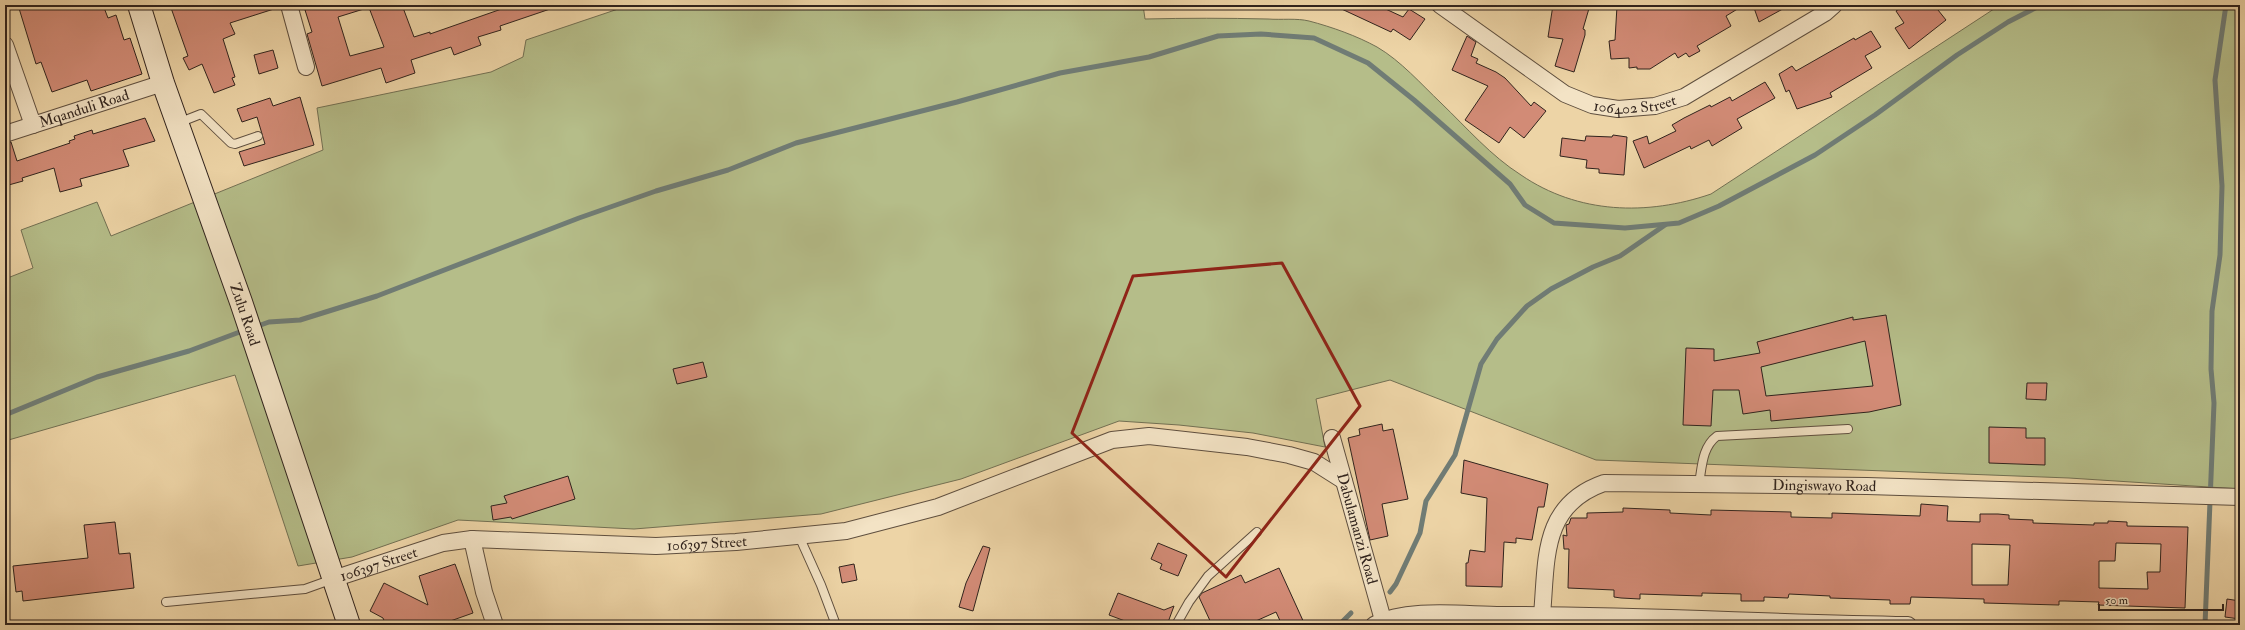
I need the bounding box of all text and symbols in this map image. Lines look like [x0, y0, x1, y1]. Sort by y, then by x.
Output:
street label: Mqanduli Road [37, 85, 132, 132]
street label: 106402 Street [1592, 91, 1679, 119]
street label: Zulu Road [225, 280, 264, 349]
street label: Dabulamanzi Road [1332, 471, 1382, 587]
street label: Dingiswayo Road [1772, 476, 1877, 496]
street label: 106397 Street [666, 532, 748, 555]
street label: 106397 Street [338, 543, 420, 586]
scale bar [2099, 586, 2223, 612]
text: 50 m [2105, 593, 2129, 608]

